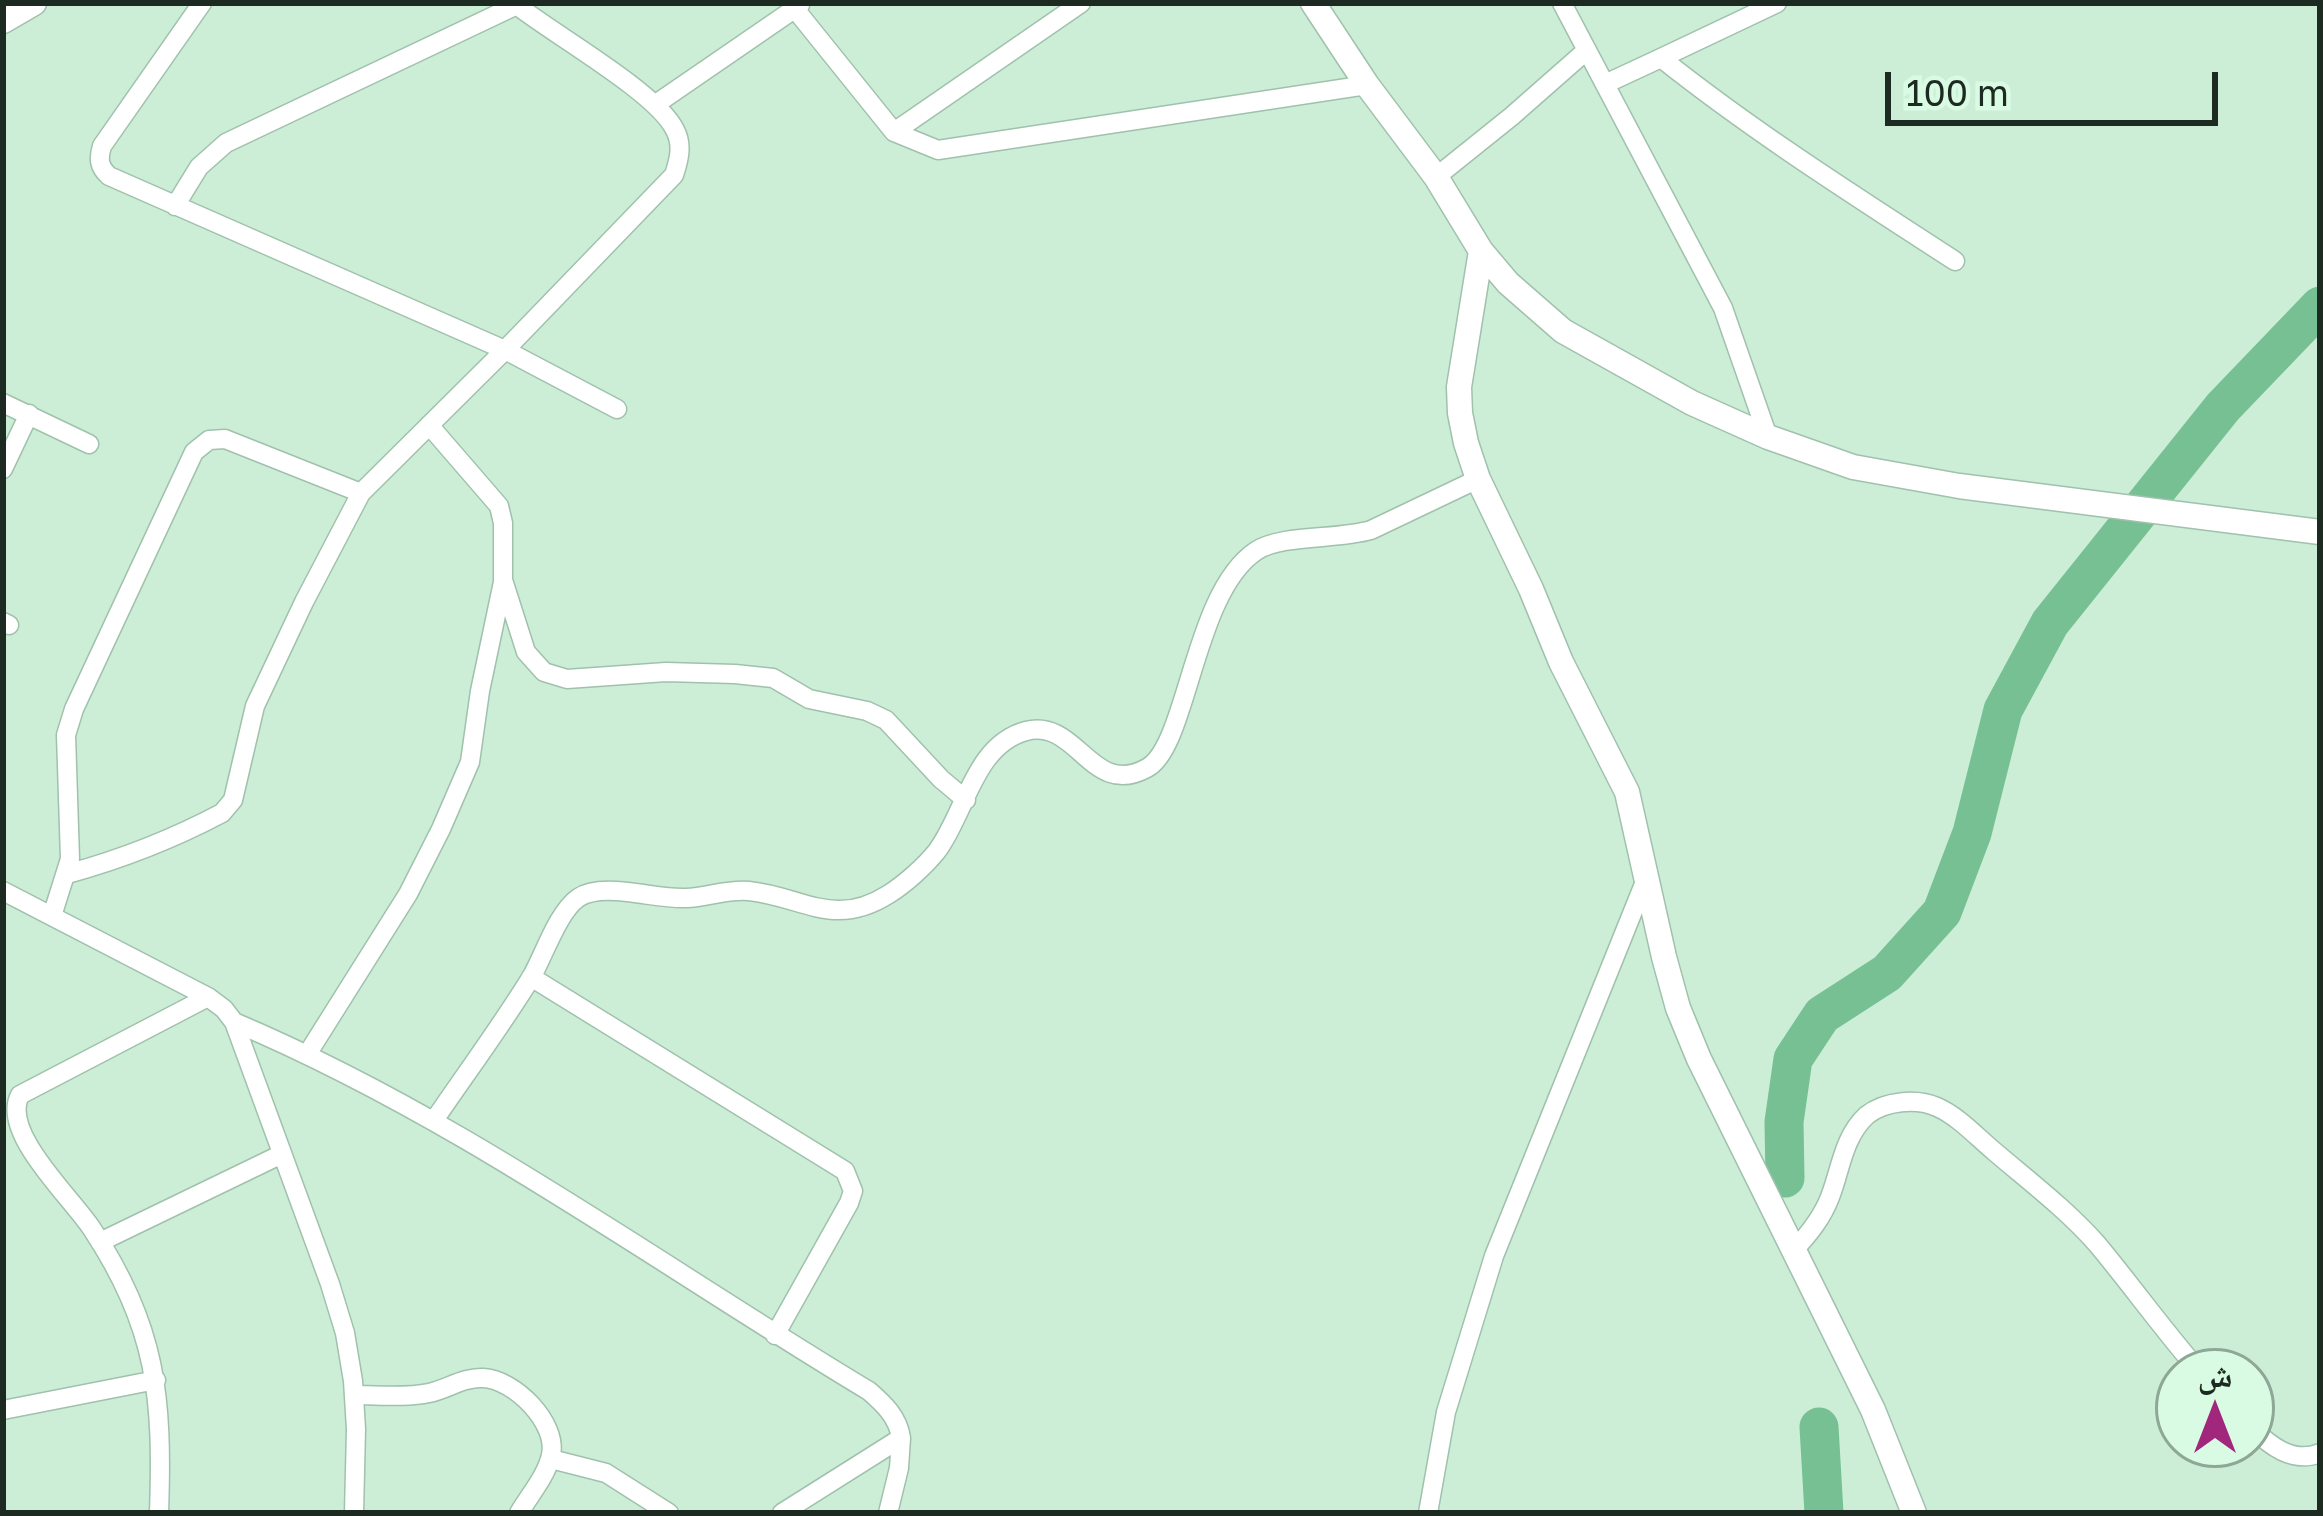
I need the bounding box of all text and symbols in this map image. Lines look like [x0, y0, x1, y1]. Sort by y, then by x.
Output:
scale bar [1891, 48, 2224, 122]
text: 100 m [1906, 71, 2009, 114]
north arrow [2155, 1348, 2275, 1468]
text: ش [2197, 1355, 2233, 1394]

